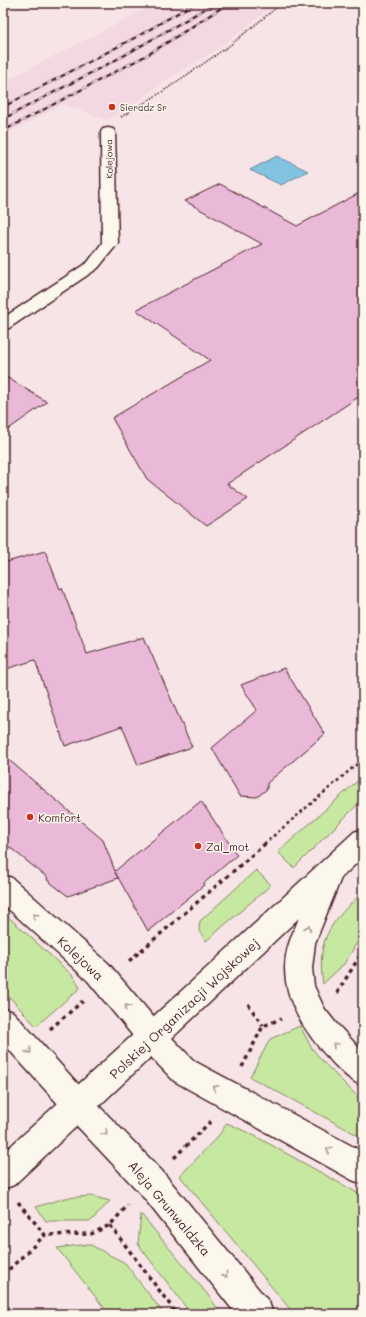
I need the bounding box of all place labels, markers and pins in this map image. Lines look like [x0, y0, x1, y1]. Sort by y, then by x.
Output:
marker: Sieradz Sr [107, 102, 117, 112]
place label: Sieradz Sr [120, 102, 167, 113]
place label: Komfort [38, 810, 81, 825]
marker: Komfort [25, 812, 35, 822]
place label: Zal_mot [206, 839, 249, 854]
marker: Zal_mot [193, 841, 203, 851]

